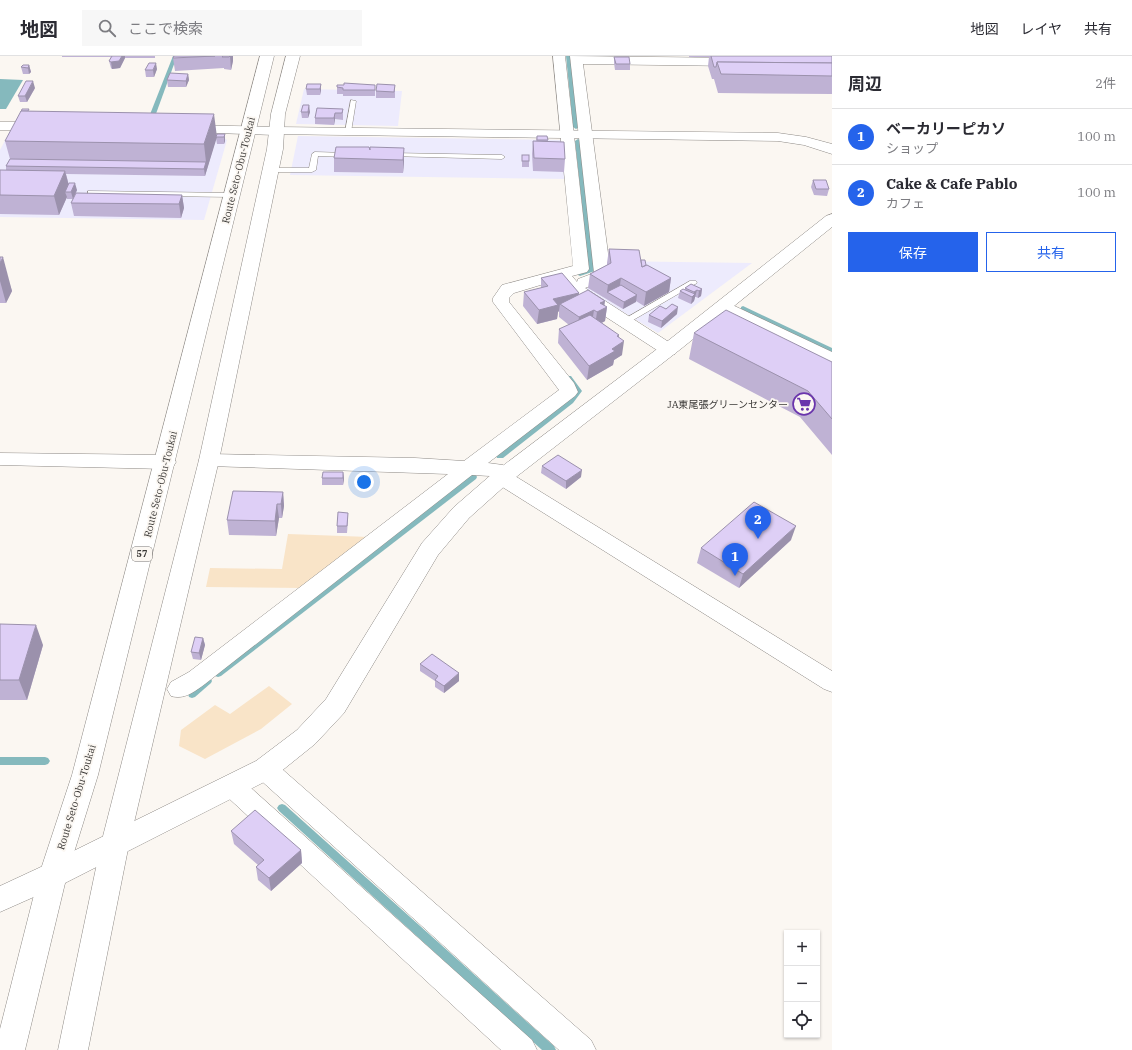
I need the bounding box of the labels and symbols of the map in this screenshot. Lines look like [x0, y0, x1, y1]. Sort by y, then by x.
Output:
street label: Route Seto-Obu-Toukai [219, 115, 258, 225]
supermarket icon: JA東尾張グリーンセンター [791, 391, 817, 417]
place label: JA東尾張グリーンセンター [667, 398, 788, 411]
street label: Route Seto-Obu-Toukai [141, 429, 180, 539]
your location [354, 472, 374, 492]
pin: 2 [745, 506, 771, 539]
pin: 1 [722, 543, 748, 576]
road number: 57 [132, 547, 152, 561]
street label: Route Seto-Obu-Toukai [54, 743, 99, 851]

